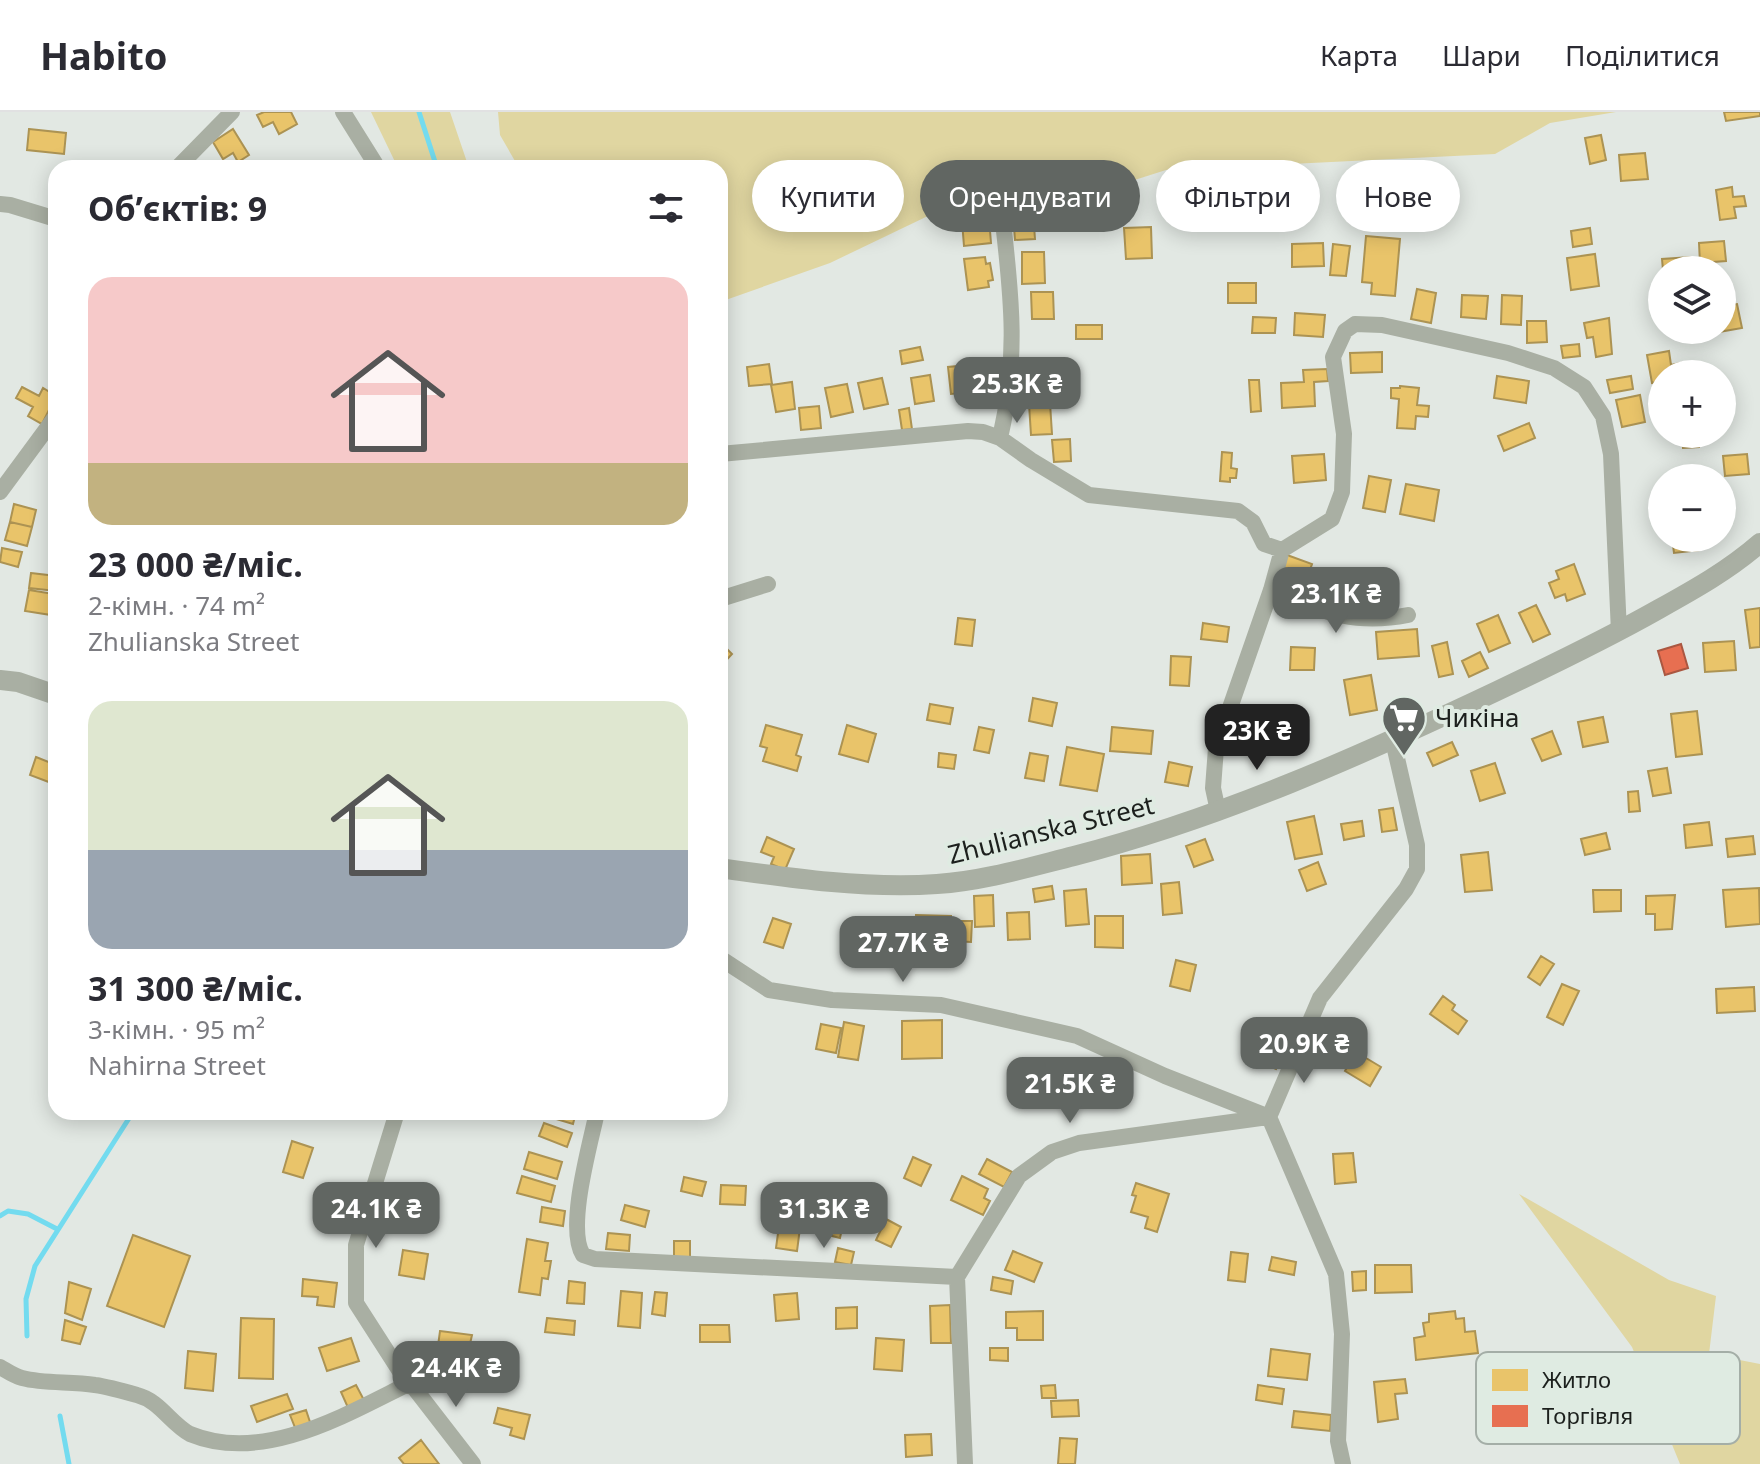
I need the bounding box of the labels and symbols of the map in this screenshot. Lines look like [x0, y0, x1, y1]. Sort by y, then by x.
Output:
pin: 25.3K ₴ [943, 357, 1091, 425]
pin: 23.1K ₴ [1262, 567, 1410, 635]
supermarket icon: Чикіна [1380, 694, 1428, 757]
place label: Чикіна [1435, 699, 1520, 735]
pin: 23K ₴ [1201, 704, 1313, 772]
street label: Zhulianska Street [944, 786, 1158, 872]
pin: 27.7K ₴ [829, 916, 977, 984]
pin: 20.9K ₴ [1230, 1017, 1378, 1085]
pin: 21.5K ₴ [996, 1057, 1144, 1125]
pin: 24.1K ₴ [302, 1182, 450, 1250]
pin: 31.3K ₴ [750, 1182, 898, 1250]
pin: 24.4K ₴ [382, 1341, 530, 1409]
legend [1476, 1352, 1740, 1444]
text: Житло [1542, 1364, 1611, 1394]
text: Торгівля [1542, 1400, 1633, 1430]

